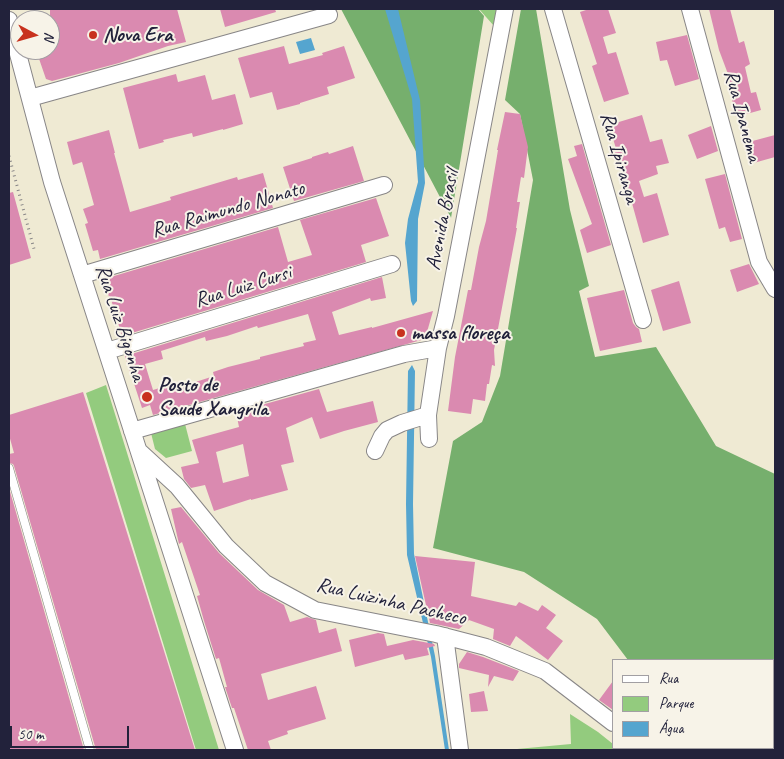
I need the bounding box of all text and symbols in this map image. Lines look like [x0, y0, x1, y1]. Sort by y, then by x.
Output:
north arrow [10, 10, 60, 60]
place label: Nova Era [103, 22, 172, 48]
marker: Nova Era [87, 29, 99, 41]
text: N [41, 31, 58, 42]
street label: Rua Ipanema [718, 67, 766, 165]
street label: Rua Ipiranga [594, 109, 644, 207]
street label: Avenida Brasil [421, 168, 465, 272]
street label: Rua Raimundo Nonato [149, 176, 307, 244]
street label: Rua Luiz Cursi [192, 260, 294, 314]
street label: Rua Luiz Bigonha [89, 262, 151, 384]
place label: massa floreça [411, 320, 509, 346]
marker: massa floreça [395, 327, 407, 339]
place label: Posto de Saude Xangrila [158, 372, 268, 422]
marker: Posto de Saude Xangrila [140, 390, 154, 404]
street label: Rua Luizinha Pacheco [314, 573, 468, 631]
legend [612, 659, 774, 749]
text: Rua [659, 669, 678, 688]
text: Parque [659, 694, 693, 713]
scale bar [12, 716, 131, 748]
text: Água [659, 719, 683, 738]
text: 50 m [18, 725, 44, 744]

